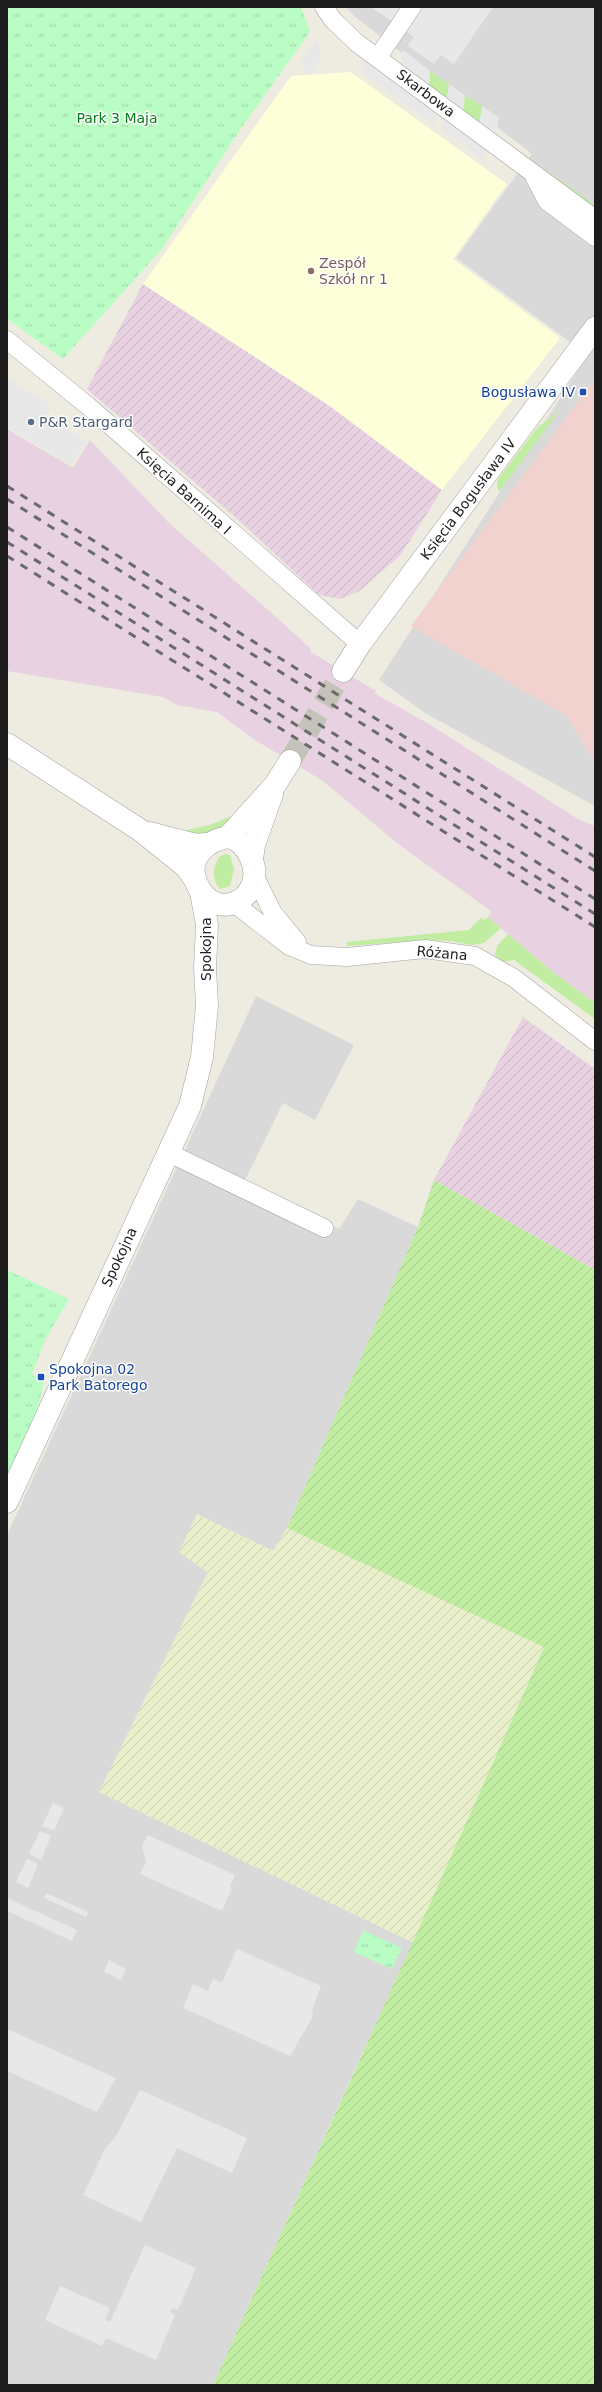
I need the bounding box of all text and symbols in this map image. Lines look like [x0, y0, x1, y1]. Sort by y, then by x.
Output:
street label: Skarbowa [394, 66, 458, 120]
park label: Park 3 Maja [76, 110, 158, 126]
place label: Zespół Szkół nr 1 [319, 255, 388, 287]
marker: Zespół Szkół nr 1 [306, 266, 316, 276]
place label: Bogusława IV [481, 384, 575, 400]
marker: Bogusława IV [578, 387, 588, 397]
place label: P&R Stargard [39, 414, 133, 430]
marker: P&R Stargard [26, 417, 36, 427]
street label: Księcia Bogusława IV [417, 435, 519, 563]
street label: Księcia Barnima I [134, 445, 234, 537]
street label: Spokojna [198, 917, 214, 981]
street label: Różana [416, 943, 468, 963]
street label: Spokojna [98, 1225, 140, 1289]
place label: Spokojna 02 Park Batorego [49, 1361, 147, 1393]
marker: Spokojna 02 Park Batorego [36, 1372, 46, 1382]

